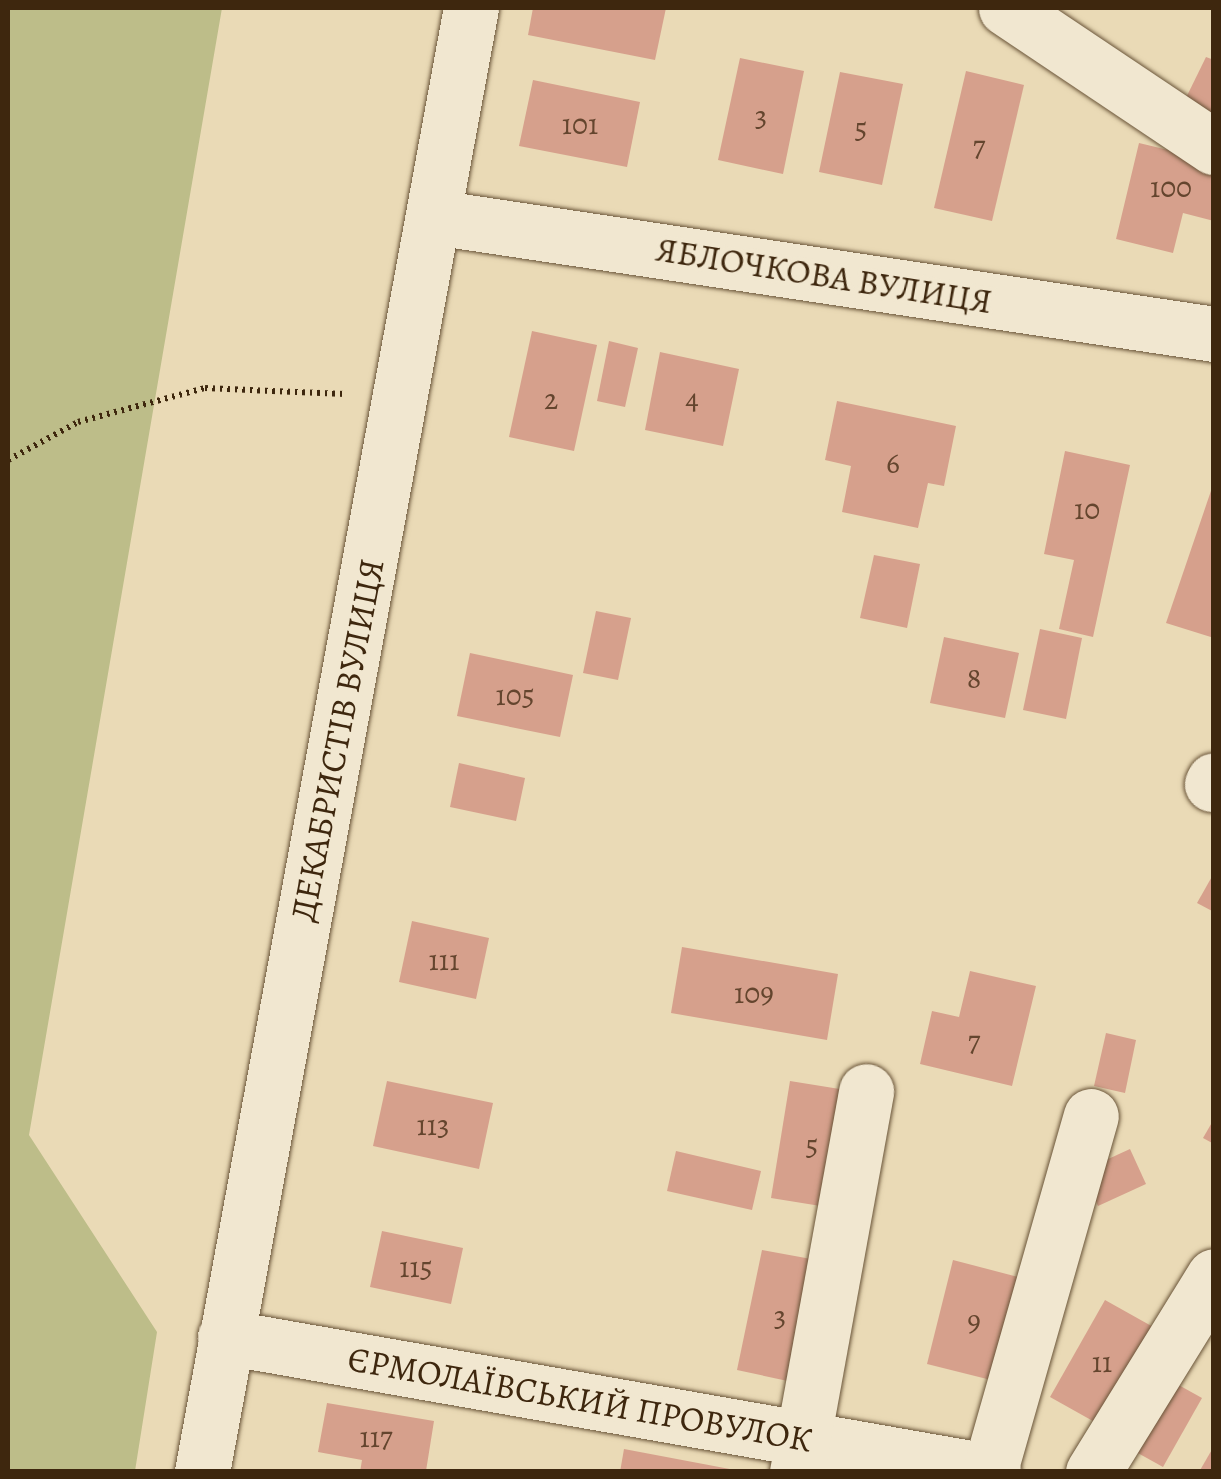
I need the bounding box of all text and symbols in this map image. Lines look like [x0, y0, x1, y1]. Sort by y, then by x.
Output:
house number: 3 [755, 98, 767, 134]
house number: 101 [562, 106, 598, 142]
house number: 5 [855, 110, 867, 146]
house number: 7 [973, 128, 985, 164]
house number: 100 [1150, 169, 1192, 205]
street label: ЯБЛОЧКОВА ВУЛИЦЯ [653, 228, 995, 322]
house number: 2 [544, 381, 558, 417]
house number: 4 [685, 381, 699, 417]
house number: 6 [886, 445, 900, 481]
house number: 10 [1074, 491, 1100, 527]
street label: ДЕКАБРИСТІВ ВУЛИЦЯ [281, 555, 393, 925]
house number: 8 [967, 660, 981, 696]
house number: 105 [495, 677, 535, 713]
house number: 111 [429, 942, 459, 978]
house number: 109 [734, 975, 774, 1011]
house number: 7 [968, 1023, 980, 1059]
house number: 113 [417, 1107, 449, 1143]
house number: 5 [806, 1127, 818, 1163]
house number: 115 [399, 1249, 433, 1285]
house number: 3 [774, 1298, 786, 1334]
house number: 9 [967, 1303, 981, 1339]
street label: ЄРМОЛАЇВСЬКИЙ ПРОВУЛОК [345, 1337, 815, 1461]
house number: 11 [1092, 1344, 1112, 1380]
house number: 117 [359, 1419, 393, 1455]

